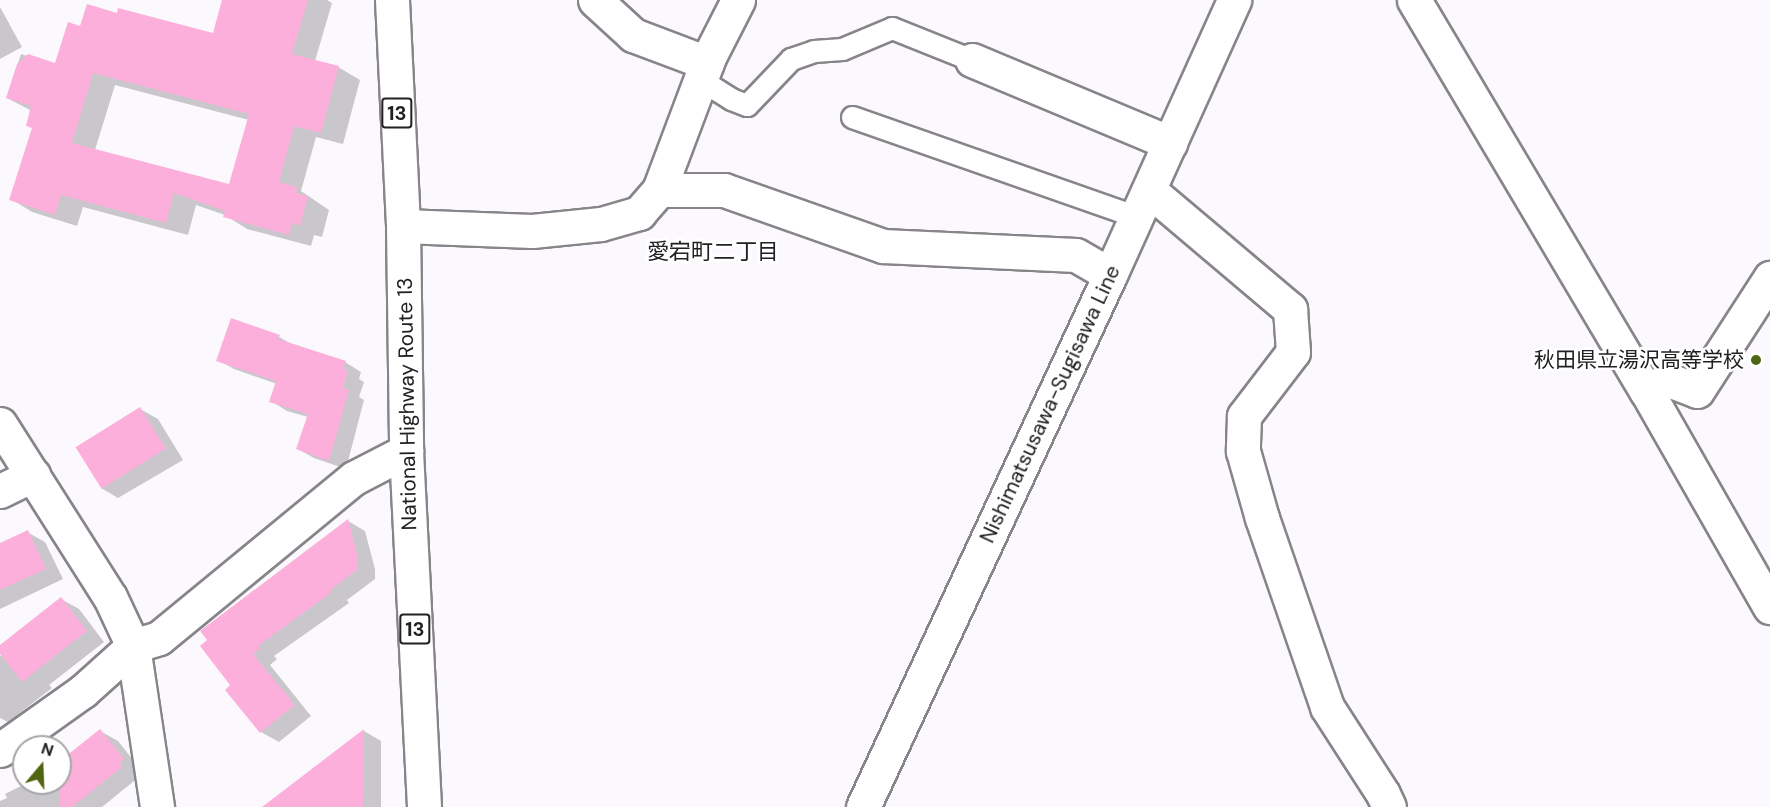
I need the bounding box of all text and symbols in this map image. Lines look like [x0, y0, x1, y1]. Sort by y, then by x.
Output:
road number: 13 [380, 96, 414, 130]
district label: 愛宕町二丁目 [647, 239, 779, 265]
street label: Nishimatsusawa-Sugisawa Line [974, 261, 1126, 547]
street label: National Highway Route 13 [392, 277, 422, 531]
place label: 秋田県立湯沢高等学校 [1534, 347, 1744, 373]
marker: 秋田県立湯沢高等学校 [1749, 353, 1763, 367]
road number: 13 [398, 612, 432, 646]
north arrow [12, 735, 72, 795]
text: N [38, 738, 56, 761]

